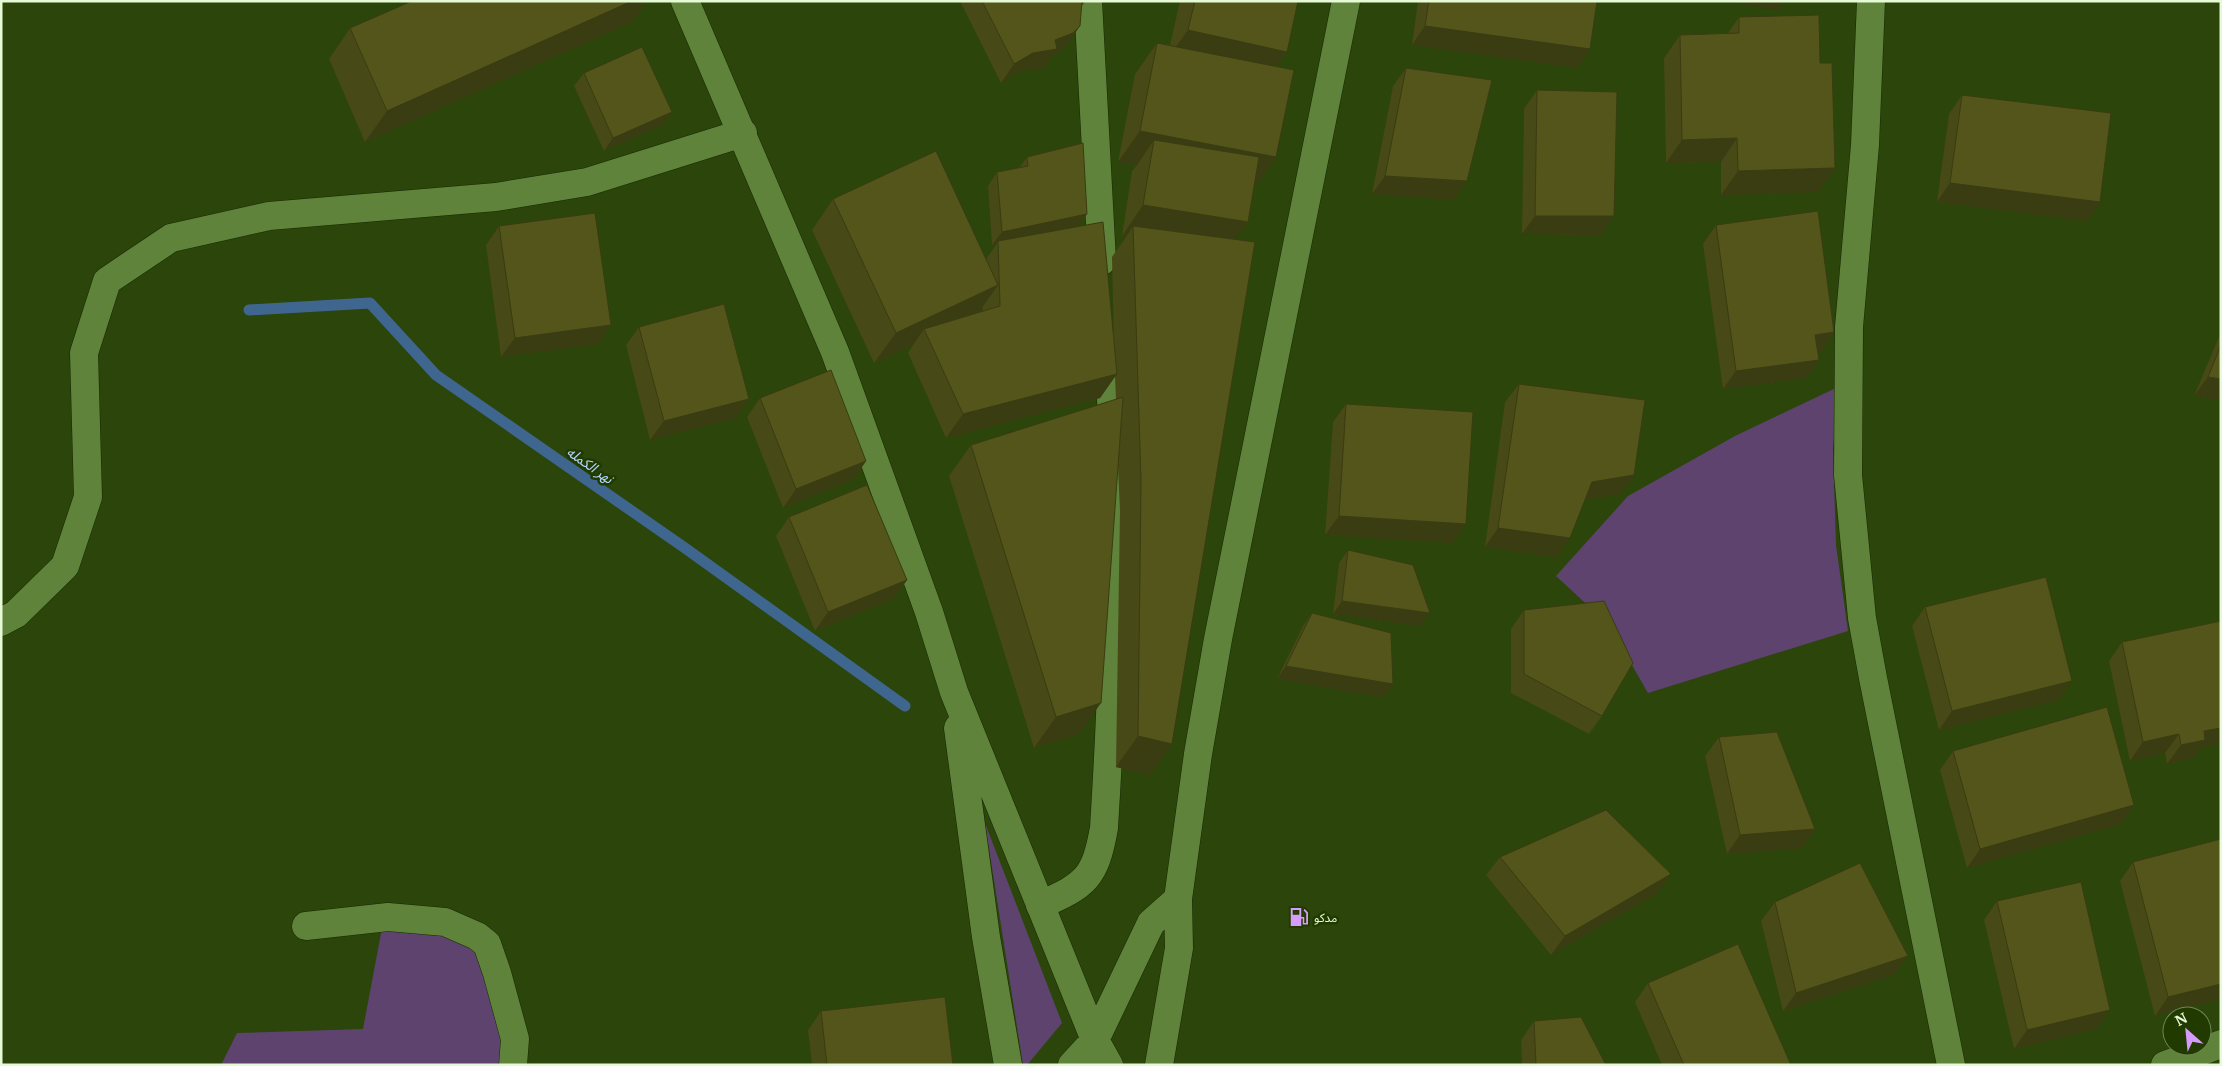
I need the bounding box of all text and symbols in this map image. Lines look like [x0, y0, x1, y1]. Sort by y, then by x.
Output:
water label: نهر الكمله [563, 443, 618, 488]
fuel station icon: مدكو [1288, 906, 1310, 928]
place label: مدكو [1314, 910, 1337, 925]
north arrow [2162, 1006, 2212, 1056]
text: N [2172, 1009, 2190, 1030]

